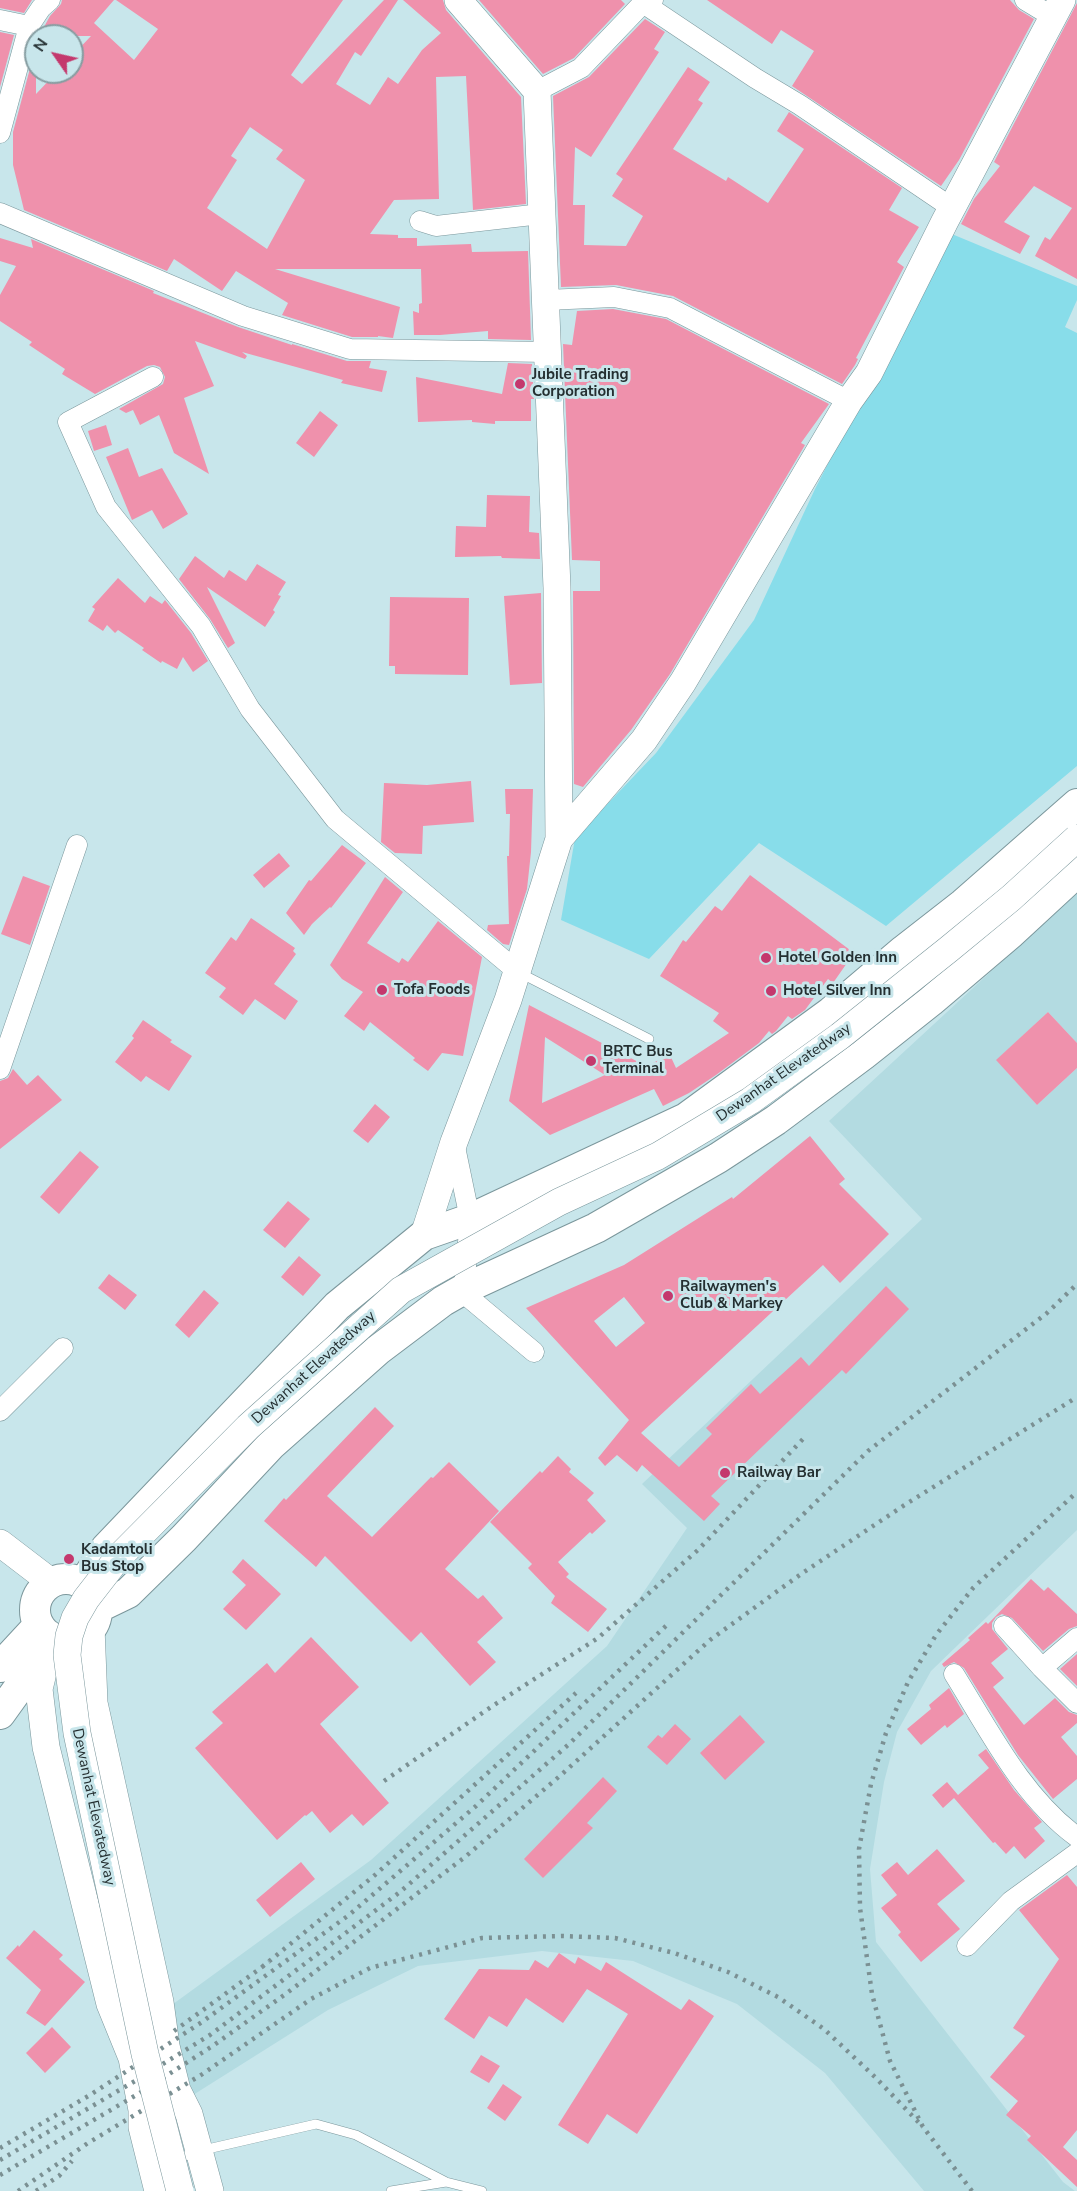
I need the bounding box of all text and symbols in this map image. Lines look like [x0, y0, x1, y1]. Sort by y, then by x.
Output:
north arrow [24, 24, 84, 84]
text: N [28, 34, 53, 56]
place label: Jubile Trading Corporation [532, 366, 629, 401]
marker: Jubile Trading Corporation [513, 377, 527, 391]
place label: Hotel Golden Inn [778, 949, 897, 967]
marker: Hotel Golden Inn [759, 951, 773, 965]
place label: Tofa Foods [394, 981, 470, 999]
place label: Hotel Silver Inn [783, 982, 891, 1000]
marker: Tofa Foods [375, 983, 389, 997]
marker: Hotel Silver Inn [764, 984, 778, 998]
street label: Dewanhat Elevatedway [713, 1020, 855, 1126]
place label: BRTC Bus Terminal [603, 1043, 673, 1078]
marker: BRTC Bus Terminal [584, 1054, 598, 1068]
place label: Railwaymen's Club & Markey [680, 1278, 783, 1313]
marker: Railwaymen's Club & Markey [661, 1289, 675, 1303]
street label: Dewanhat Elevatedway [249, 1308, 379, 1428]
place label: Railway Bar [737, 1464, 821, 1482]
marker: Railway Bar [718, 1466, 732, 1480]
place label: Kadamtoli Bus Stop [81, 1541, 152, 1576]
marker: Kadamtoli Bus Stop [62, 1552, 76, 1566]
street label: Dewanhat Elevatedway [68, 1727, 118, 1887]

